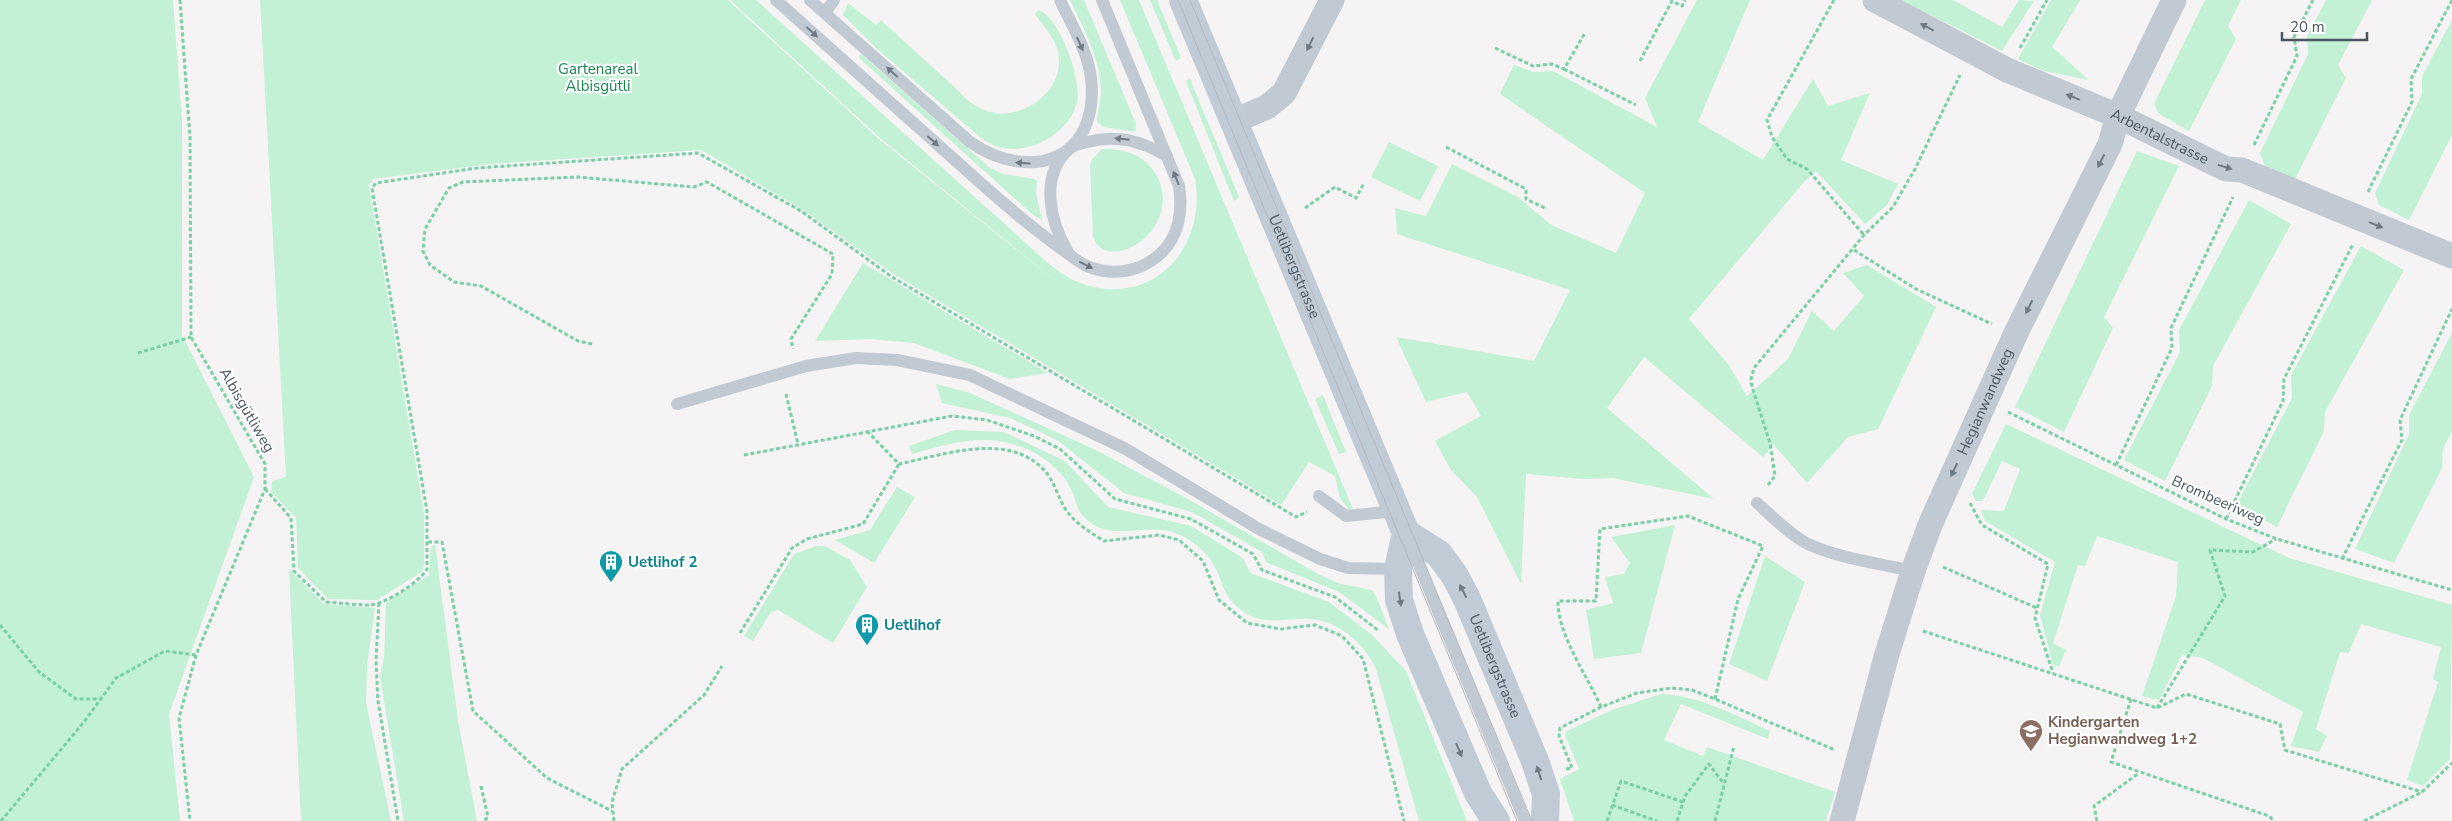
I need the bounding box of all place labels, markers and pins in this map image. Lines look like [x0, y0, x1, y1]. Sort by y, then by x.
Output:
building icon: Uetlihof 2 [598, 549, 624, 583]
place label: Uetlihof 2 [628, 552, 697, 572]
building icon: Uetlihof [854, 612, 880, 646]
place label: Uetlihof [884, 615, 941, 635]
place label: Kindergarten Hegianwandweg 1+2 [2048, 712, 2197, 749]
school or university icon: Kindergarten Hegianwandweg 1+2 [2018, 718, 2044, 752]

